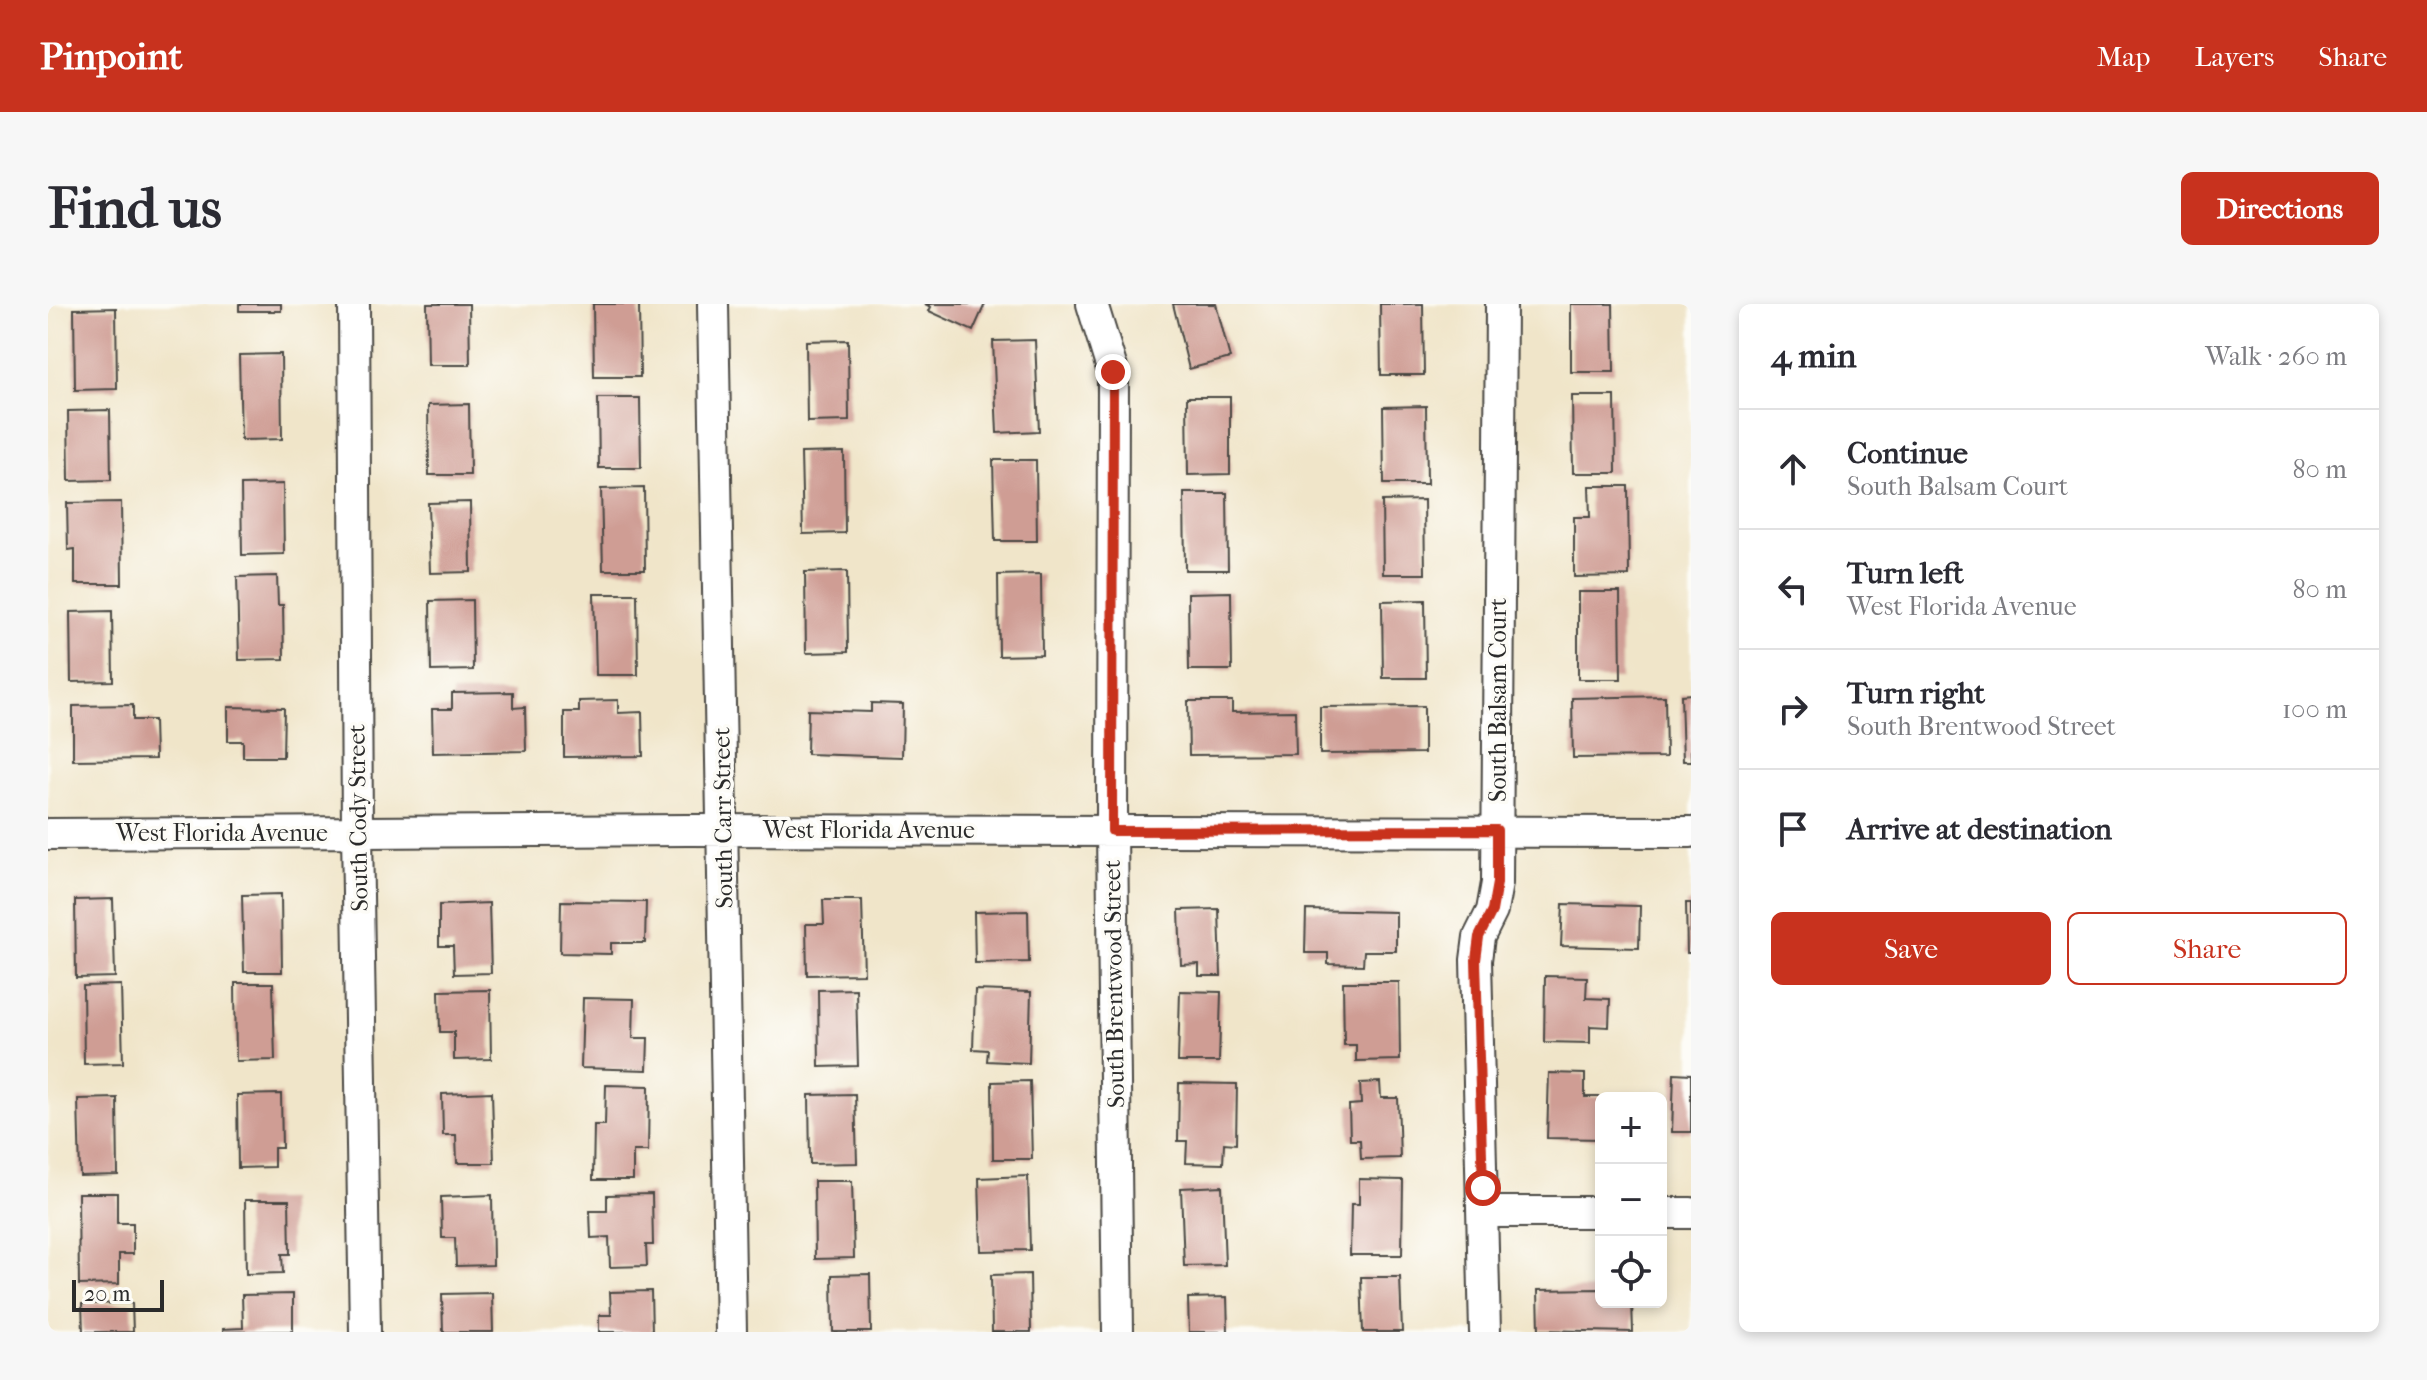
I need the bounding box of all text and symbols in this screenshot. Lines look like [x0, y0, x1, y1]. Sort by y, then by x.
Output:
text: Pinpoint [40, 34, 182, 79]
text: Map [2097, 40, 2150, 73]
text: Layers [2194, 40, 2274, 73]
text: Share [2318, 40, 2387, 73]
button: Directions [2181, 172, 2379, 245]
text: Find us [48, 176, 222, 241]
text: 4 min [1771, 336, 1856, 376]
text: Walk · 260 m [2205, 341, 2347, 372]
route end [1095, 354, 1131, 390]
text: Continue [1847, 436, 1968, 471]
icon: ahead [1771, 447, 1815, 491]
text: 80 m [2292, 454, 2347, 485]
text: South Balsam Court [1847, 471, 2068, 502]
text: Turn left [1847, 556, 1964, 591]
icon: left [1771, 567, 1815, 611]
text: 80 m [2292, 574, 2347, 605]
text: West Florida Avenue [1847, 591, 2077, 622]
street label: South Balsam Court [1484, 598, 1512, 802]
text: Turn right [1847, 676, 1985, 711]
icon: right [1771, 687, 1815, 731]
text: 100 m [2282, 694, 2347, 725]
text: South Brentwood Street [1847, 711, 2116, 742]
street label: South Cody Street [342, 724, 374, 912]
street label: South Carr Street [707, 727, 739, 909]
icon: arrive [1771, 807, 1815, 851]
text: Arrive at destination [1847, 812, 2112, 847]
street label: West Florida Avenue [762, 816, 975, 844]
street label: West Florida Avenue [115, 819, 328, 847]
street label: South Brentwood Street [1098, 859, 1130, 1108]
button: Save [1771, 912, 2051, 985]
button: Share [2067, 912, 2347, 985]
map controls [1595, 1092, 1667, 1308]
button: + [1595, 1092, 1667, 1164]
button: − [1595, 1164, 1667, 1236]
route start [1465, 1170, 1501, 1206]
button: locate [1595, 1236, 1667, 1308]
scale bar [72, 1276, 164, 1312]
text: 20 m [84, 1281, 130, 1307]

